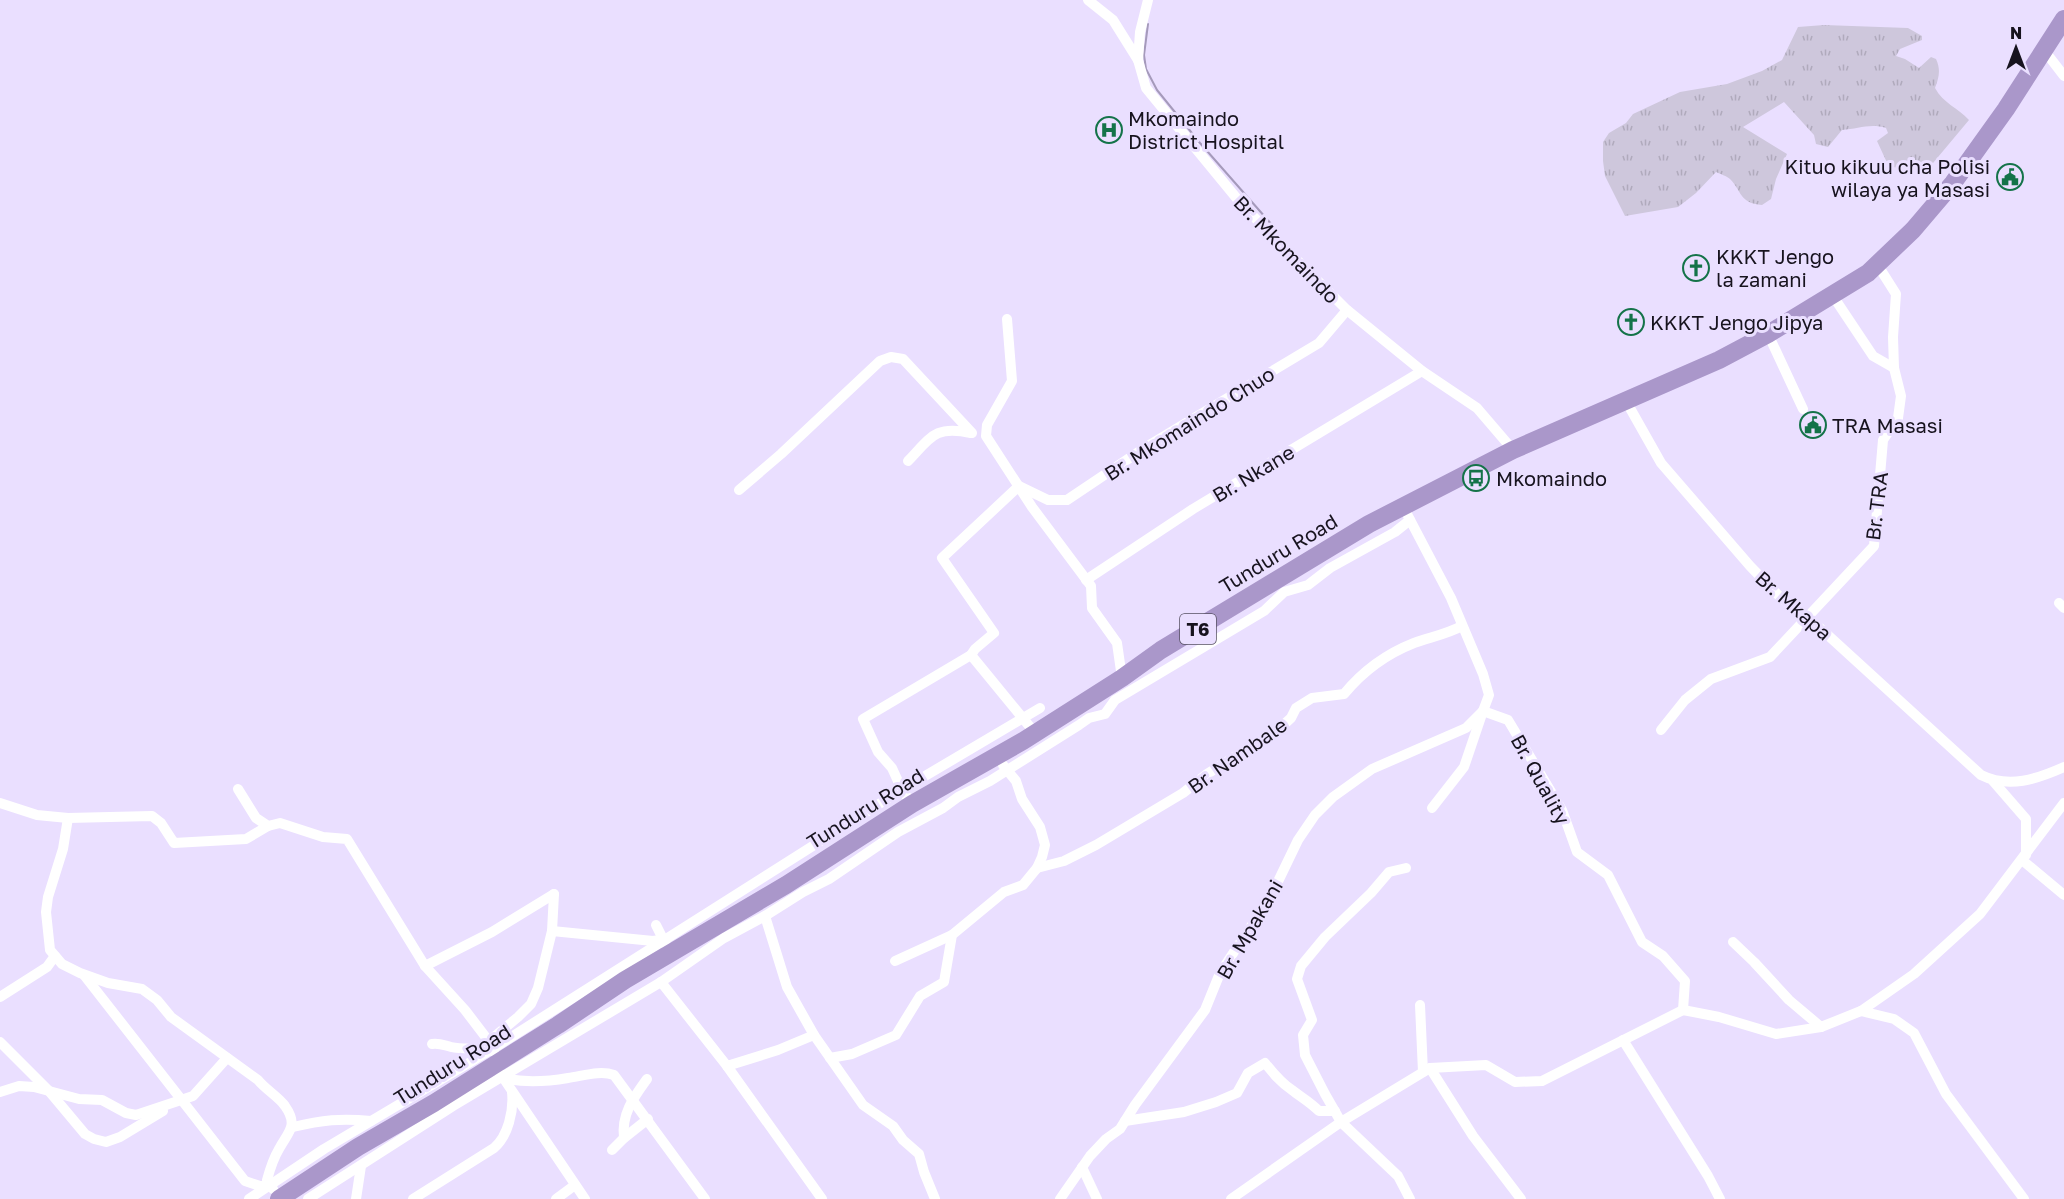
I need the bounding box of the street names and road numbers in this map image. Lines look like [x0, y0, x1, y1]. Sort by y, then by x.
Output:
street label: Br. Mkomaindo [1229, 190, 1345, 308]
street label: Br. Mkomaindo Chuo [1100, 361, 1278, 485]
street label: Br. Nkane [1208, 439, 1298, 507]
street label: Br. TRA [1860, 470, 1892, 542]
street label: Tunduru Road [1215, 508, 1341, 598]
street label: Br. Mkapa [1751, 565, 1837, 645]
road number: T6 [1180, 614, 1216, 644]
street label: Br. Nambale [1183, 712, 1291, 798]
street label: Br. Quality [1506, 730, 1576, 828]
street label: Tunduru Road [802, 763, 928, 853]
street label: Br. Mpakani [1211, 875, 1287, 983]
street label: Tunduru Road [389, 1019, 515, 1109]

